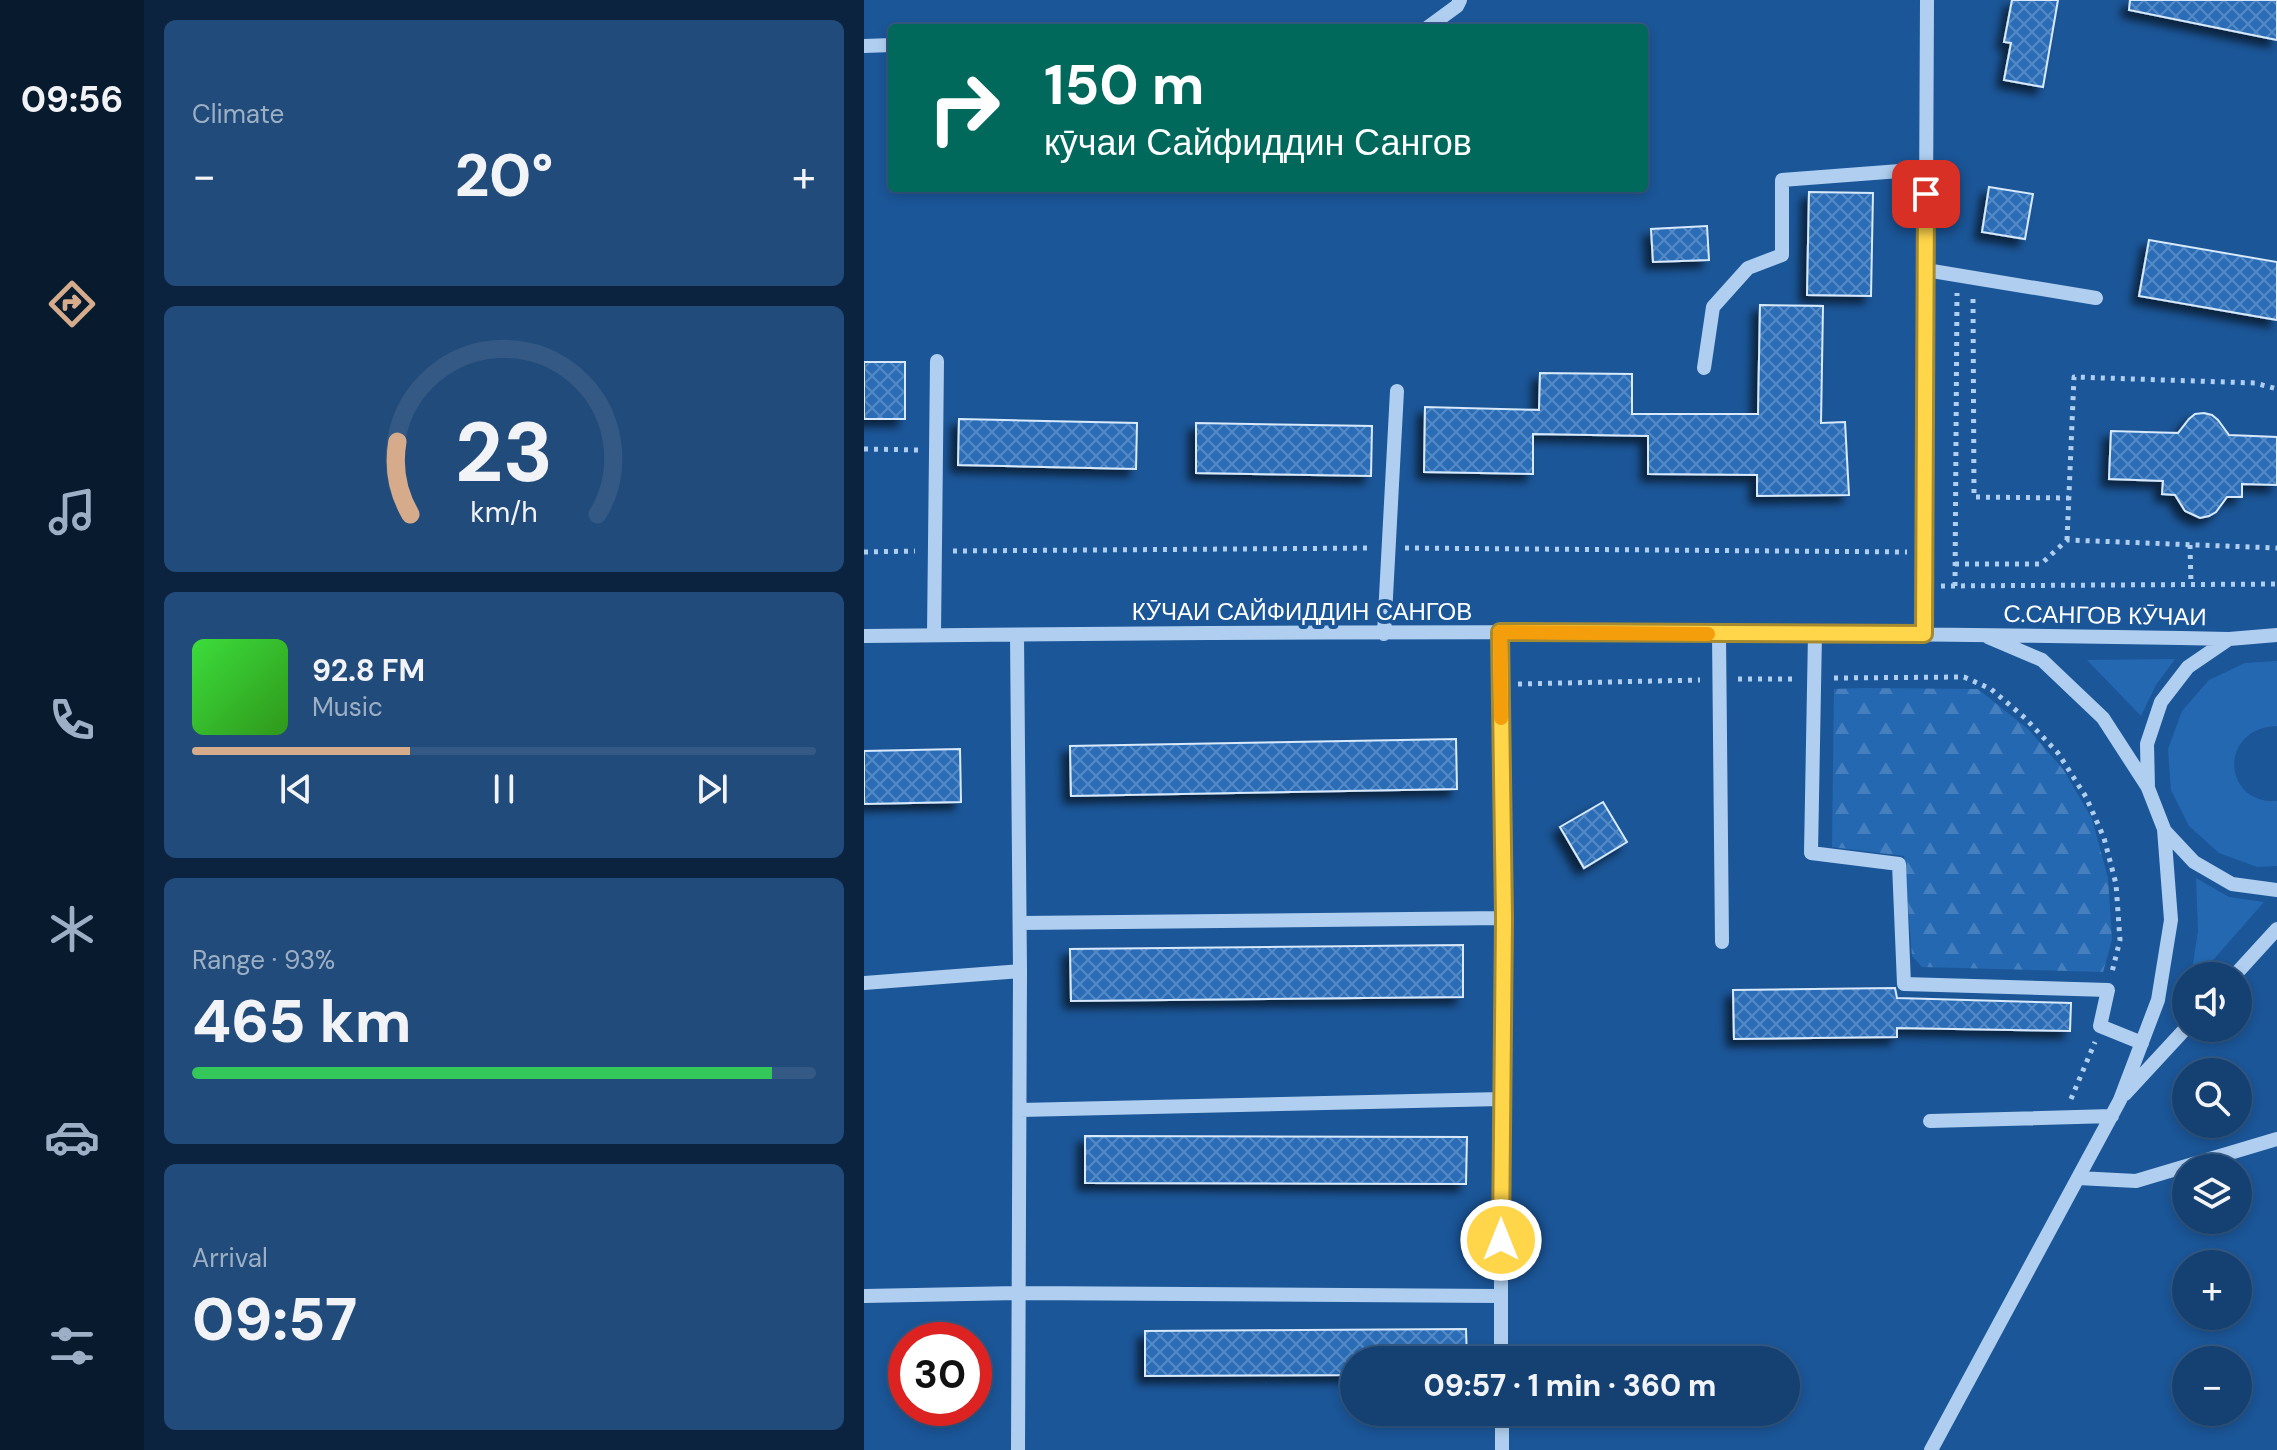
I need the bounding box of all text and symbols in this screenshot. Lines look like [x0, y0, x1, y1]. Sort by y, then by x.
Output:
text: 150 m [1044, 48, 1205, 121]
icon: right [912, 56, 1016, 160]
text: 09:56 [21, 76, 123, 123]
text: Climate [192, 97, 284, 131]
text: кӯчаи Сайфиддин Сангов [1044, 119, 1472, 166]
text: 20° [455, 136, 553, 215]
text: − [192, 147, 216, 205]
text: + [792, 147, 816, 205]
pin [1892, 160, 1960, 228]
icon: arrive [1904, 172, 1948, 216]
icon: directions [44, 276, 100, 332]
text: 23 [455, 398, 553, 507]
icon: music [44, 484, 100, 540]
text: km/h [470, 494, 538, 531]
street label: КӮЧАИ САЙФИДДИН САНГОВ [1132, 596, 1472, 627]
street label: С.САНГОВ КӮЧАИ [2003, 598, 2207, 632]
text: 92.8 FM [312, 651, 425, 690]
text: Music [312, 690, 383, 724]
icon: phone [44, 692, 100, 748]
icon: previous [274, 767, 318, 811]
icon: pause [482, 767, 526, 811]
icon: next [690, 767, 734, 811]
icon: climate [44, 901, 100, 957]
text: Range · 93% [192, 943, 335, 977]
map controls [2172, 962, 2252, 1426]
button: sound [2172, 962, 2252, 1042]
text: 465 km [192, 982, 411, 1061]
button: search [2172, 1058, 2252, 1138]
icon: car [44, 1109, 100, 1165]
button: layers [2172, 1154, 2252, 1234]
position arrow [1459, 1198, 1543, 1282]
text: Arrival [192, 1241, 268, 1275]
button: + [2172, 1250, 2252, 1330]
text: 09:57 [192, 1280, 357, 1359]
icon: filters [44, 1318, 100, 1374]
speed limit sign: 30 [888, 1322, 992, 1426]
button: − [2172, 1346, 2252, 1426]
text: 09:57 · 1 min · 360 m [1423, 1366, 1717, 1405]

